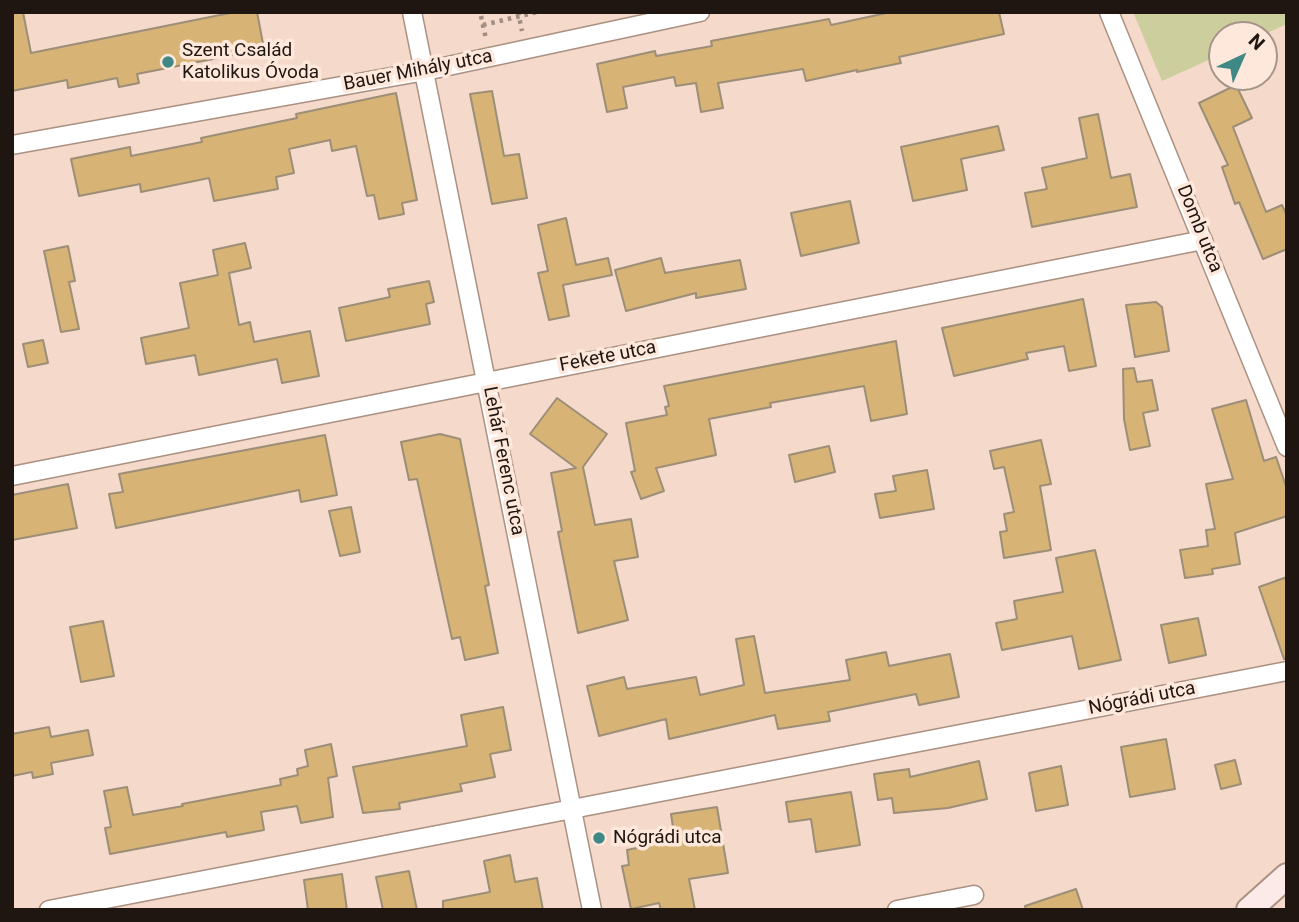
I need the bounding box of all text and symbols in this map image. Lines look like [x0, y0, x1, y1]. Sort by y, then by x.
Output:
north arrow [1208, 21, 1278, 91]
text: N [1244, 29, 1269, 55]
place label: Szent Család Katolikus Óvoda [182, 40, 319, 84]
street label: Bauer Mihály utca [342, 45, 494, 97]
marker: Szent Család Katolikus Óvoda [160, 54, 176, 70]
street label: Domb utca [1171, 182, 1227, 276]
street label: Fekete utca [558, 336, 658, 378]
street label: Lehár Ferenc utca [477, 385, 529, 537]
street label: Nógrádi utca [1087, 677, 1197, 721]
place label: Nógrádi utca [613, 827, 721, 849]
marker: Nógrádi utca [591, 830, 607, 846]

